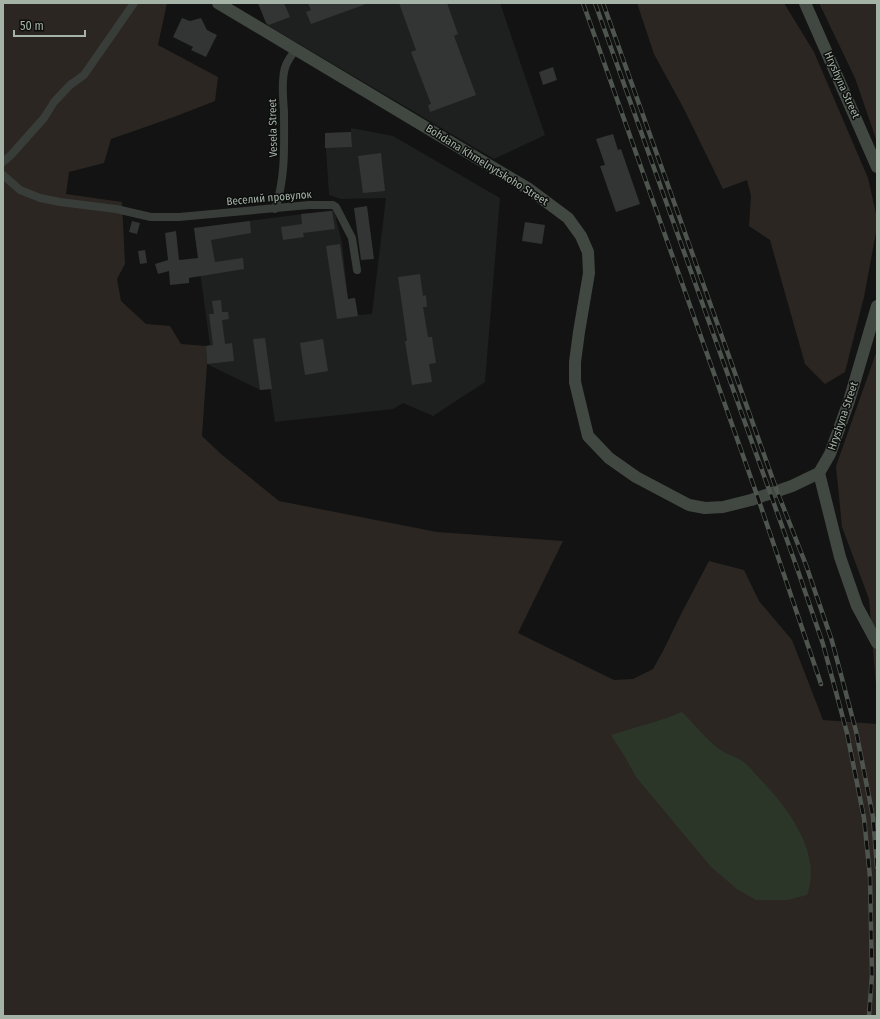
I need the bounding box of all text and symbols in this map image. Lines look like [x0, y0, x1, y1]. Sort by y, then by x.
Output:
scale bar [14, 12, 85, 38]
text: 50 m [20, 19, 44, 33]
street label: Hryshyna Street [822, 50, 863, 121]
street label: Vesela Street [266, 98, 280, 157]
street label: Bohdana Khmelnytskoho Street [423, 122, 551, 208]
street label: Веселий провулок [226, 188, 313, 208]
street label: Hryshyna Street [825, 380, 861, 452]

